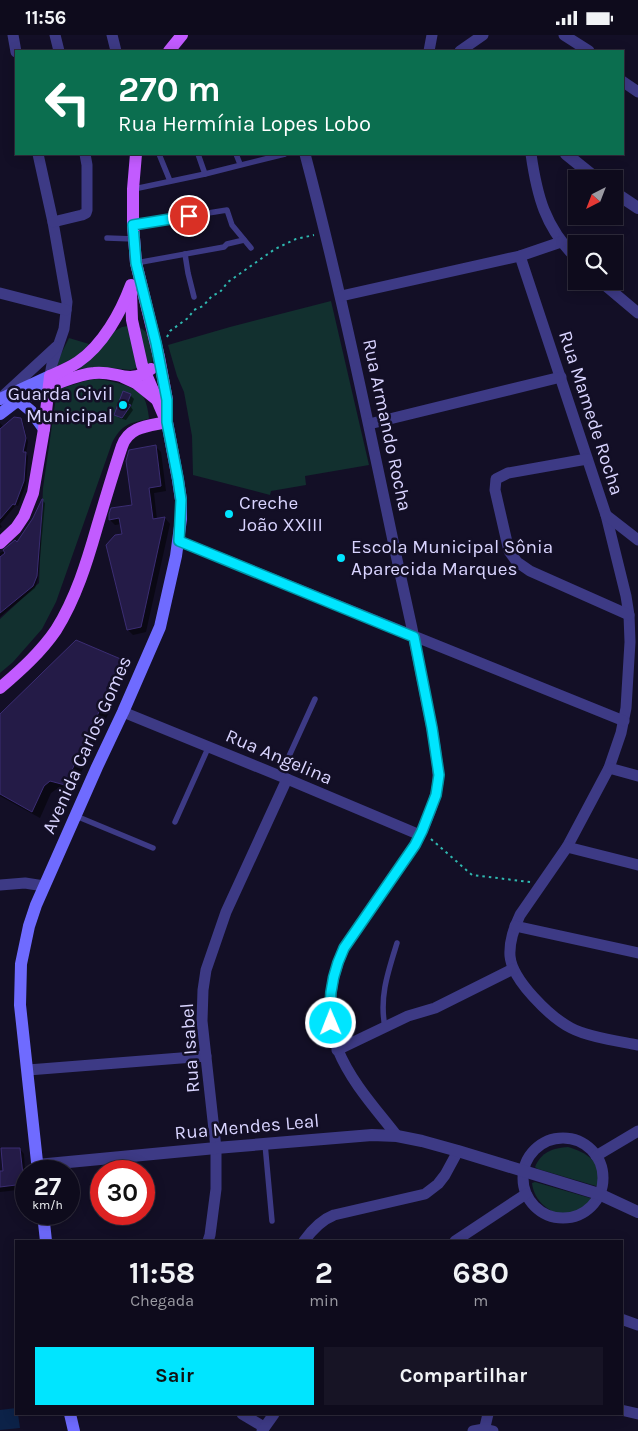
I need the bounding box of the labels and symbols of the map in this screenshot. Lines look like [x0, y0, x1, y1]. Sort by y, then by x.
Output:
north arrow [568, 170, 622, 225]
pin [168, 195, 210, 237]
street label: Rua Mamede Rocha [554, 328, 628, 498]
street label: Rua Armando Rocha [358, 337, 416, 513]
place label: Guarda Civil Municipal [8, 383, 113, 427]
marker: Guarda Civil Municipal [117, 399, 129, 411]
place label: Creche João XXIII [239, 492, 323, 536]
marker: Creche João XXIII [223, 508, 235, 520]
place label: Escola Municipal Sônia Aparecida Marques [351, 536, 553, 580]
marker: Escola Municipal Sônia Aparecida Marques [335, 552, 347, 564]
street label: Avenida Carlos Gomes [38, 653, 136, 837]
street label: Rua Angelina [222, 725, 336, 789]
position arrow [304, 996, 356, 1048]
street label: Rua Isabel [176, 1002, 204, 1094]
street label: Rua Mendes Leal [174, 1110, 320, 1144]
speed limit sign: 30 [90, 1160, 155, 1225]

